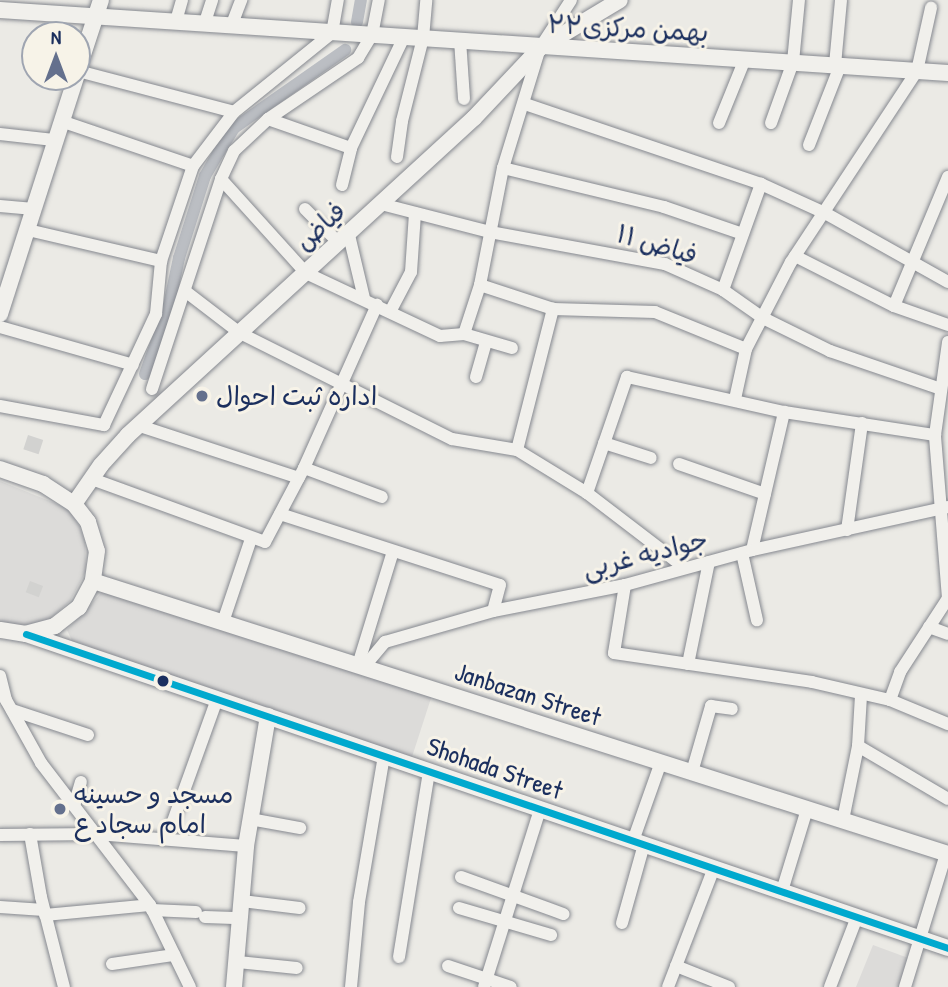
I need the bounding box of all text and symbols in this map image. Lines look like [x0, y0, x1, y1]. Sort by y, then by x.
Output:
street label: ۲۲بهمن مرکزی [547, 8, 709, 48]
north arrow [21, 21, 91, 91]
text: N [51, 24, 61, 50]
street label: فیاض [288, 195, 352, 257]
street label: فیاض ۱۱ [613, 218, 701, 270]
place label: اداره ثبت احوال [216, 380, 377, 412]
marker: اداره ثبت احوال [194, 388, 210, 404]
street label: جوادیه غربی [579, 523, 711, 585]
street label: Janbazan Street [451, 656, 605, 732]
unlabelled marker [156, 674, 170, 688]
street label: Shohada Street [423, 730, 567, 806]
place label: مسجد و حسینه امام سجاد ع [74, 778, 233, 840]
marker: مسجد و حسینه امام سجاد ع [52, 801, 68, 817]

